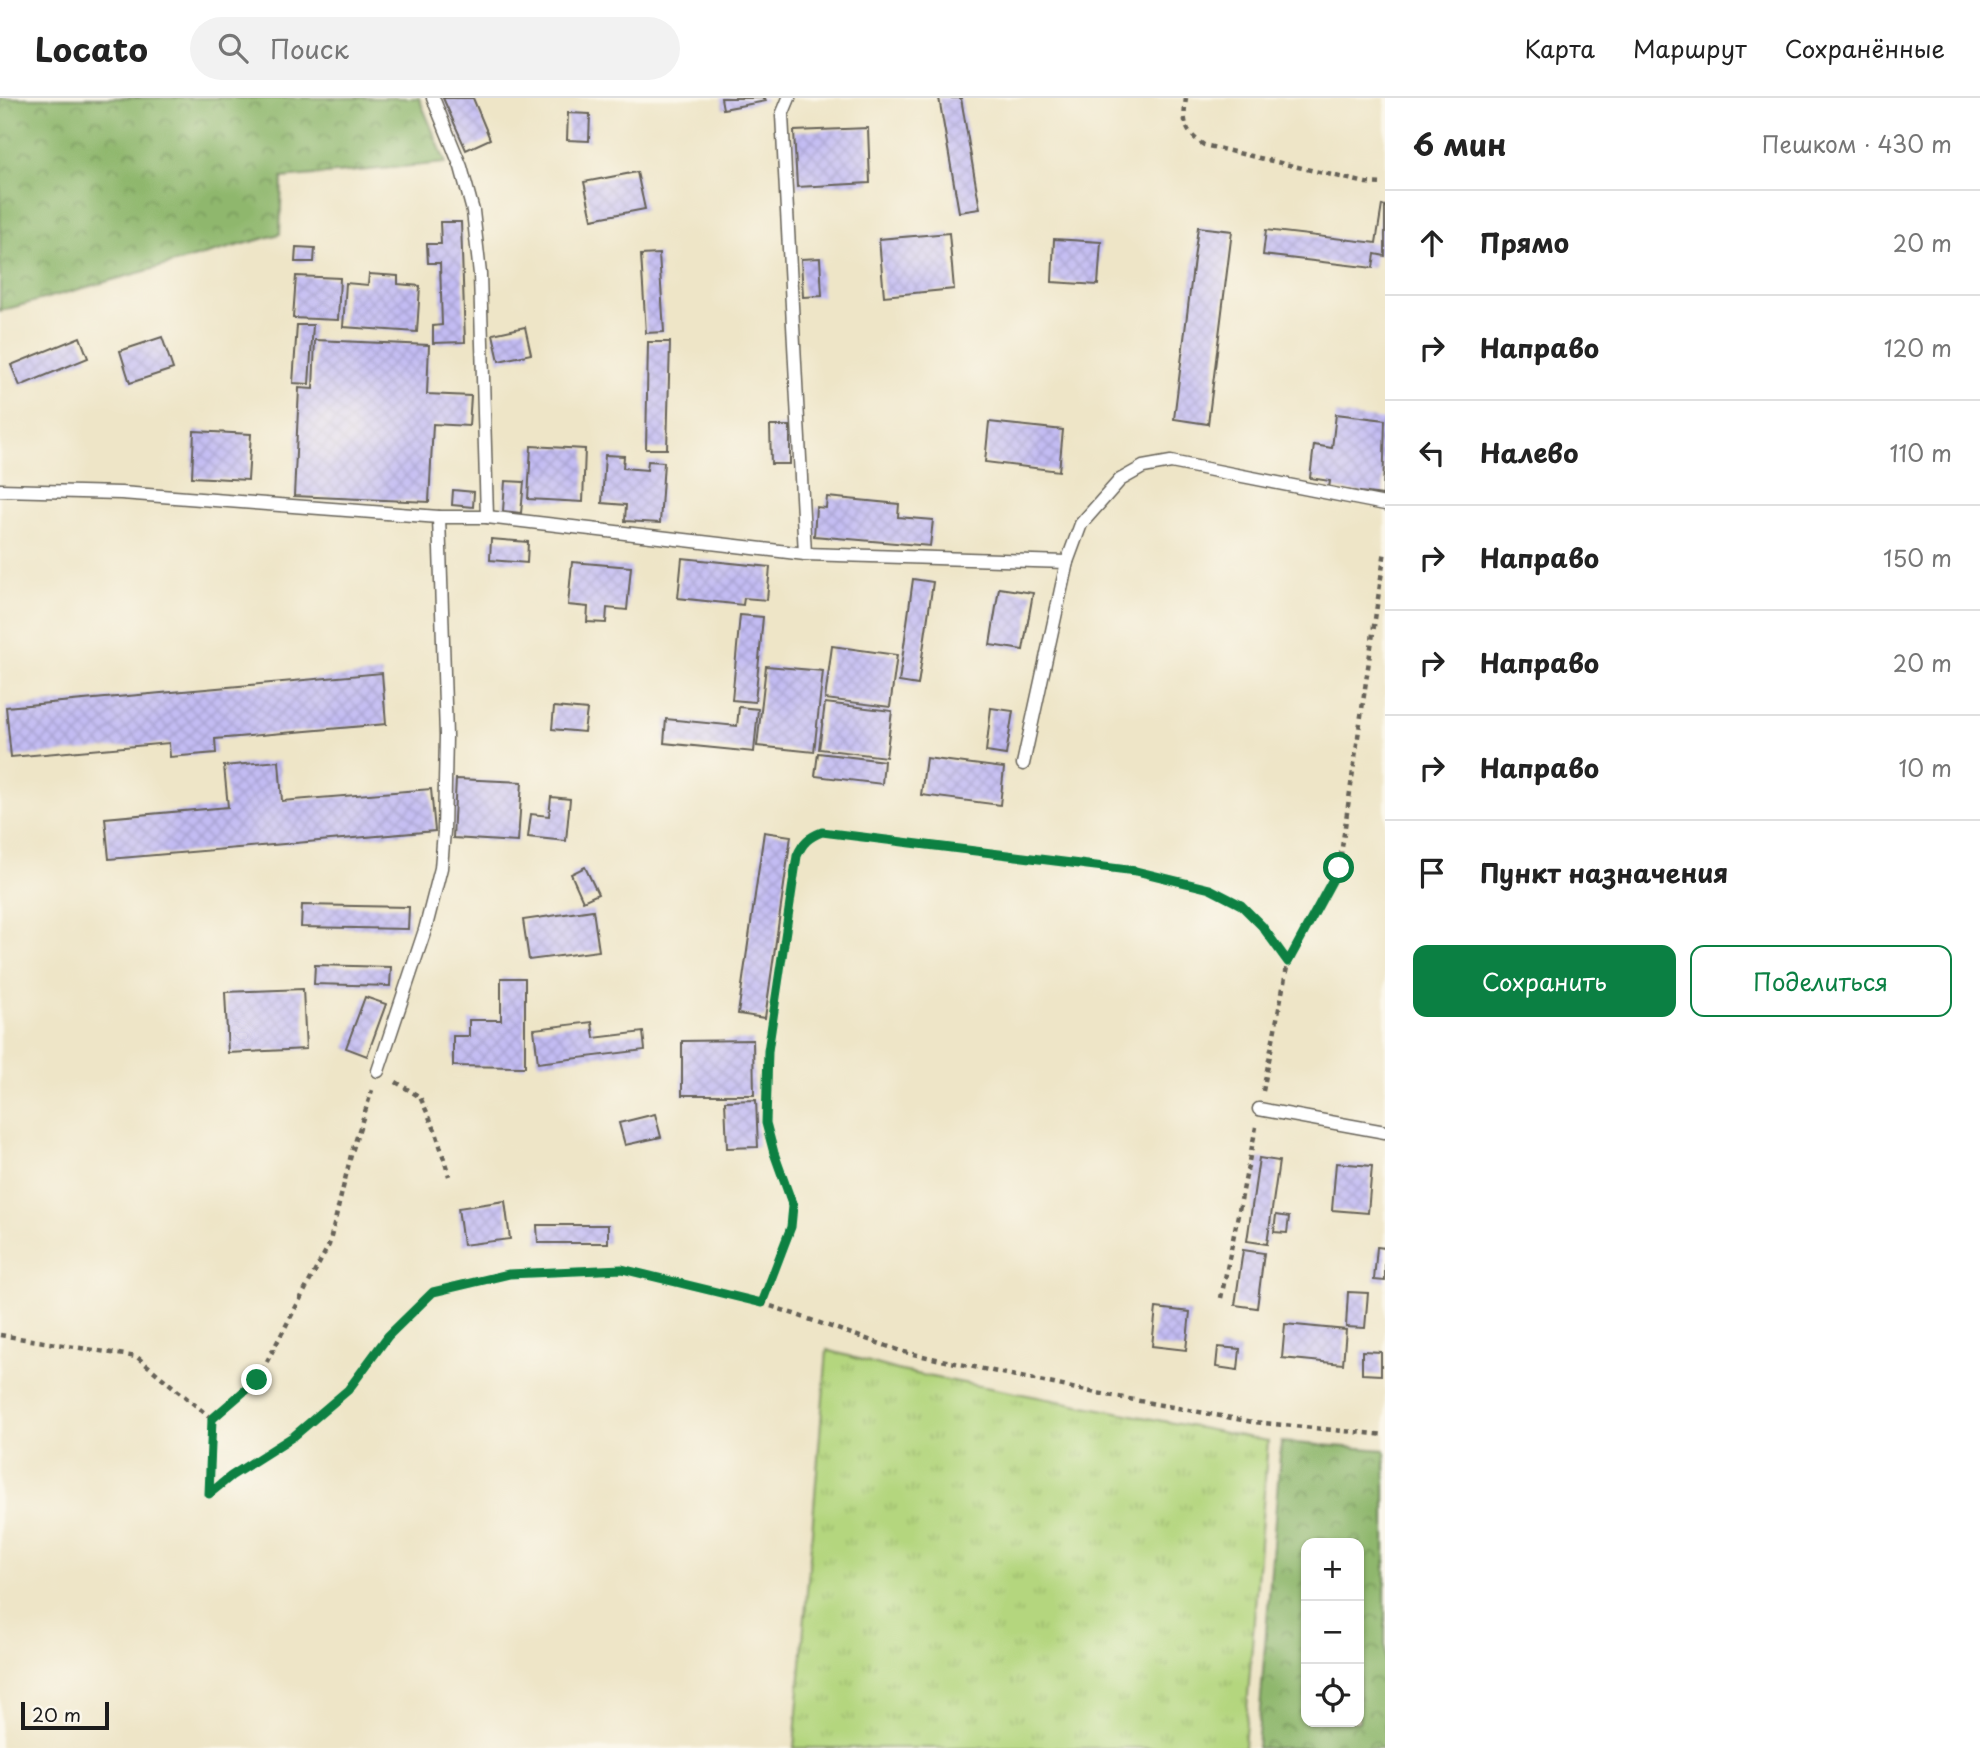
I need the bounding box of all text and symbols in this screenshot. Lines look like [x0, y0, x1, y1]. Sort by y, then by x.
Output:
search box [190, 17, 680, 80]
text: Locato [35, 23, 148, 73]
icon: search [214, 29, 252, 67]
text: Поиск [270, 29, 349, 68]
text: Карта [1524, 30, 1595, 66]
text: Маршрут [1633, 30, 1747, 66]
text: Сохранённые [1785, 30, 1945, 66]
text: 6 мин [1413, 121, 1507, 166]
text: Пешком · 430 m [1762, 126, 1952, 161]
text: Прямо [1480, 223, 1569, 262]
icon: ahead [1413, 224, 1451, 262]
text: 20 m [1893, 225, 1952, 260]
text: Направо [1480, 328, 1599, 367]
icon: right [1413, 329, 1451, 367]
text: 120 m [1884, 330, 1952, 365]
text: Налево [1480, 433, 1578, 472]
icon: left [1413, 434, 1451, 472]
text: 110 m [1890, 435, 1952, 470]
text: Направо [1480, 538, 1599, 577]
icon: right [1413, 539, 1451, 577]
text: 150 m [1883, 540, 1952, 575]
text: Направо [1480, 643, 1599, 682]
icon: right [1413, 644, 1451, 682]
text: 20 m [1893, 645, 1952, 680]
text: Направо [1480, 748, 1599, 787]
icon: right [1413, 749, 1451, 787]
text: 10 m [1898, 750, 1952, 785]
route start [1323, 852, 1354, 883]
text: Пункт назначения [1480, 853, 1728, 892]
icon: arrive [1413, 854, 1451, 892]
button: Сохранить [1413, 945, 1676, 1017]
button: Поделиться [1690, 945, 1952, 1017]
route end [241, 1364, 272, 1395]
map controls [1301, 1538, 1364, 1727]
button: + [1301, 1538, 1364, 1601]
button: − [1301, 1601, 1364, 1664]
button: locate [1301, 1664, 1364, 1727]
scale bar [21, 1699, 108, 1731]
text: 20 m [32, 1700, 81, 1728]

